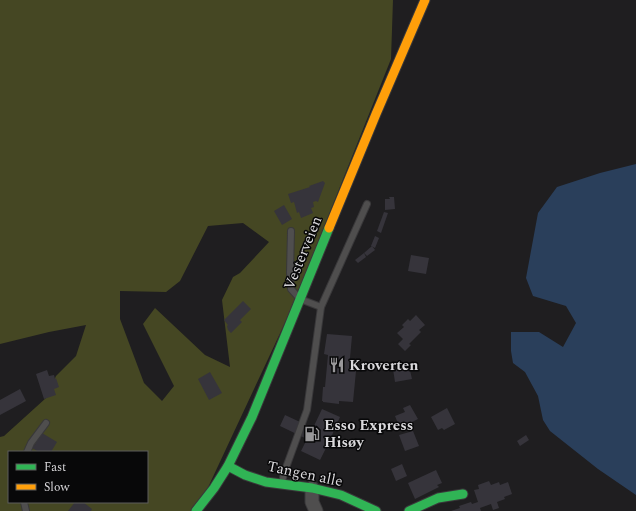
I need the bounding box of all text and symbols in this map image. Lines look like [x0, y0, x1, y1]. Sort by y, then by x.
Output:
street label: Vesterveien [278, 212, 328, 293]
place label: Kroverten [349, 354, 419, 377]
restaurant icon: Kroverten [328, 356, 346, 374]
place label: Esso Express Hisøy [324, 414, 413, 454]
fuel station icon: Esso Express Hisøy [303, 425, 321, 443]
legend [8, 451, 148, 503]
street label: Tangen alle [265, 455, 345, 493]
text: Fast [44, 458, 66, 477]
text: Slow [44, 478, 70, 497]

